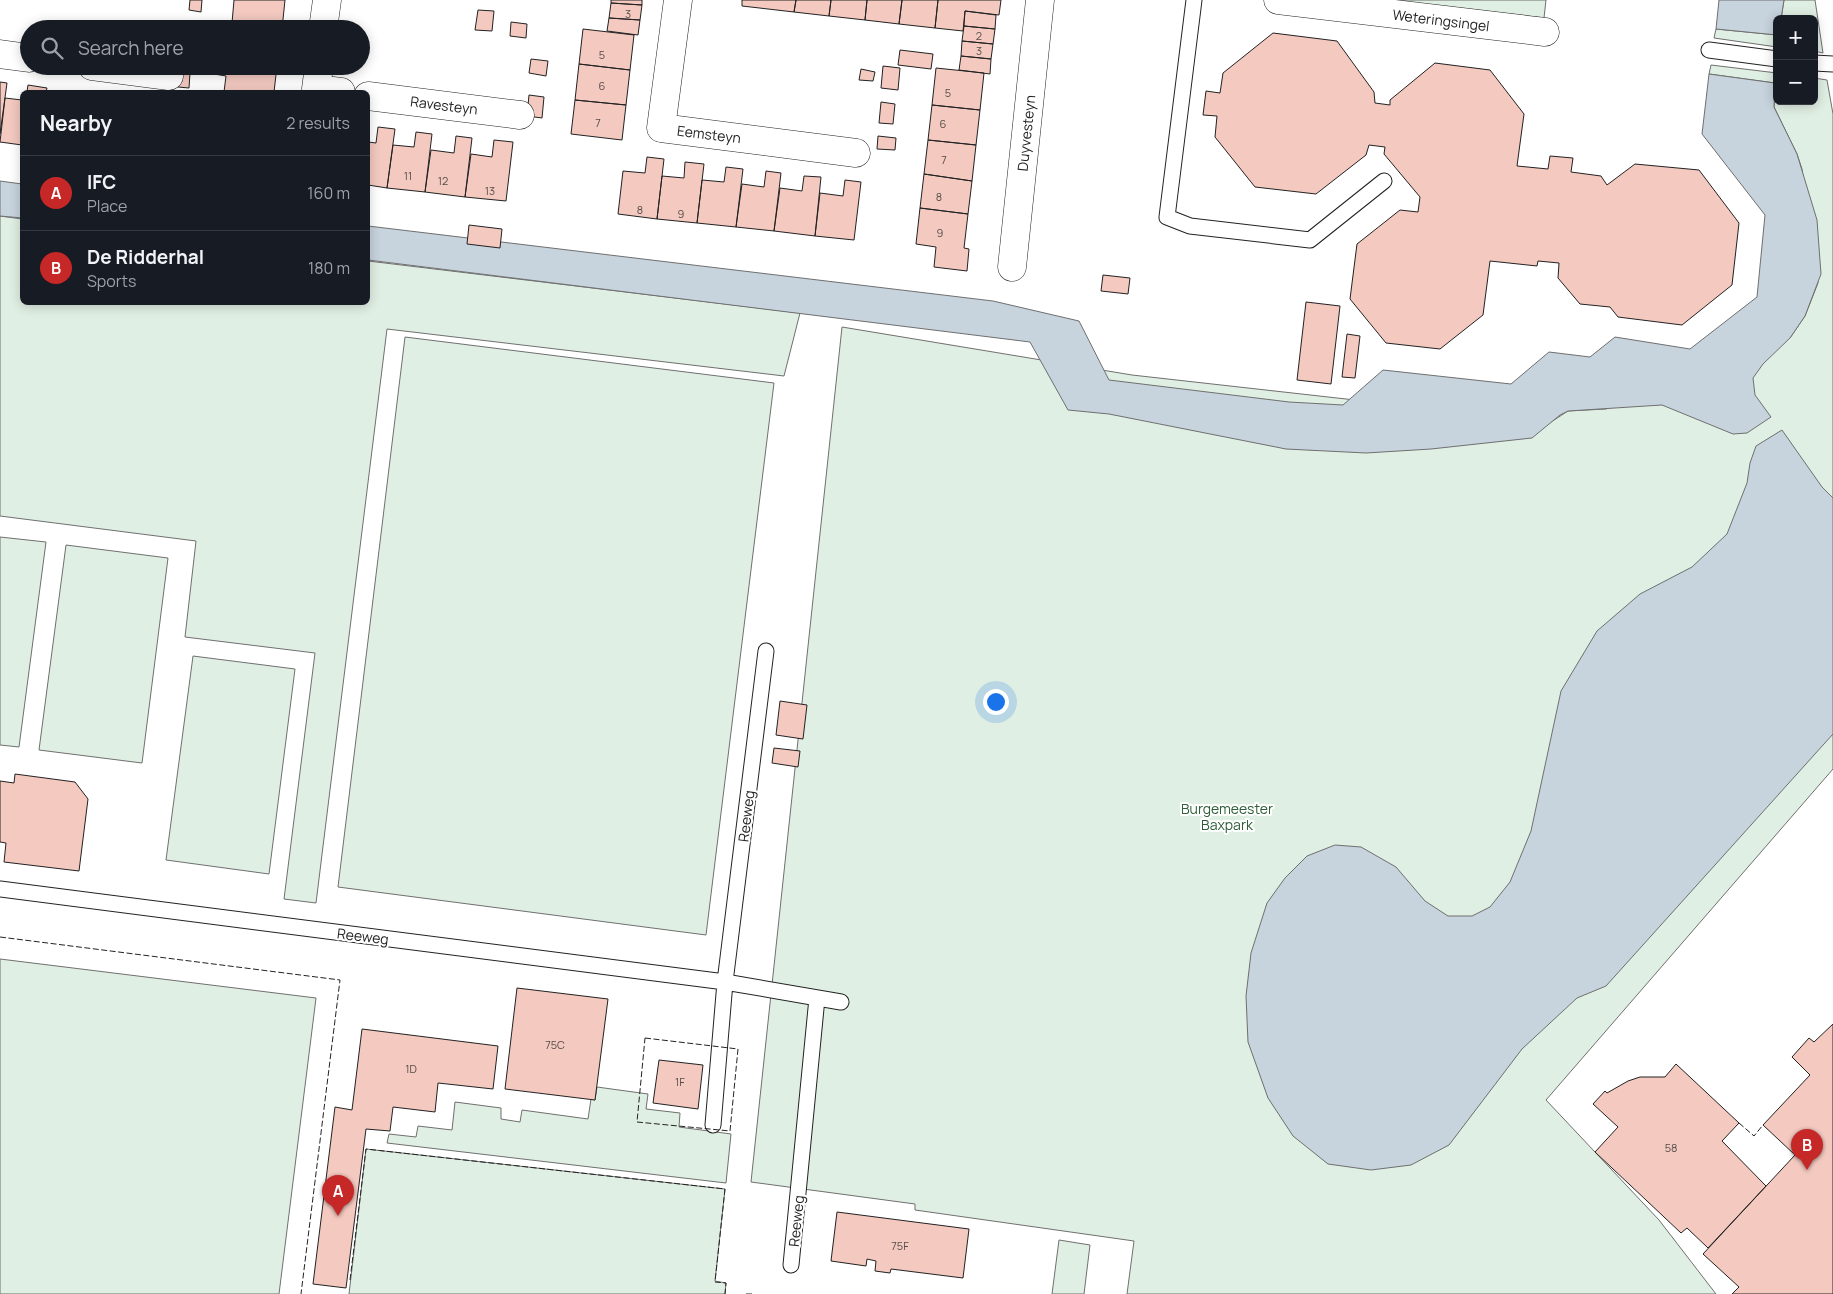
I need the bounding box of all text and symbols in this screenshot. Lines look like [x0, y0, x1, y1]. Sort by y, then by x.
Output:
street label: Weteringsingel [1391, 5, 1491, 35]
house number: 3 [625, 6, 631, 21]
map controls [1773, 15, 1818, 105]
button: + [1773, 15, 1818, 60]
search box [20, 20, 370, 75]
house number: 2 [976, 28, 982, 43]
icon: search [38, 34, 66, 62]
text: Search here [78, 35, 184, 61]
house number: 3 [976, 43, 982, 58]
house number: 5 [599, 47, 605, 62]
button: − [1773, 60, 1818, 105]
house number: 6 [599, 78, 606, 93]
house number: 5 [945, 85, 951, 100]
street label: Ravesteyn [409, 91, 479, 119]
street label: Duyvesteyn [1013, 94, 1039, 172]
text: Nearby [40, 109, 112, 137]
text: 2 results [286, 112, 350, 134]
house number: 7 [595, 115, 601, 130]
house number: 6 [940, 116, 947, 131]
street label: Eemsteyn [676, 121, 742, 147]
house number: 7 [941, 152, 947, 167]
house number: 11 [404, 168, 412, 183]
text: IFC [87, 169, 116, 195]
house number: 12 [438, 173, 448, 188]
text: A [51, 182, 61, 204]
text: 160 m [307, 182, 350, 204]
house number: 13 [485, 183, 495, 198]
house number: 8 [936, 189, 942, 204]
text: Place [87, 195, 127, 217]
house number: 8 [637, 202, 643, 217]
house number: 9 [678, 206, 685, 221]
house number: 9 [937, 225, 944, 240]
text: De Ridderhal [87, 244, 204, 270]
text: B [51, 257, 61, 279]
text: 180 m [308, 257, 350, 279]
text: Sports [87, 270, 136, 292]
your location [983, 689, 1009, 715]
street label: Reeweg [733, 789, 759, 843]
park label: Burgemeester Baxpark [1181, 799, 1273, 834]
street label: Reeweg [336, 923, 390, 949]
house number: 75C [545, 1037, 565, 1052]
house number: 1D [405, 1061, 417, 1076]
house number: 1F [675, 1074, 685, 1089]
pin: B [1791, 1129, 1823, 1170]
house number: 58 [1665, 1140, 1677, 1155]
pin: A [322, 1175, 354, 1216]
street label: Reeweg [784, 1194, 808, 1248]
house number: 75F [891, 1238, 909, 1253]

